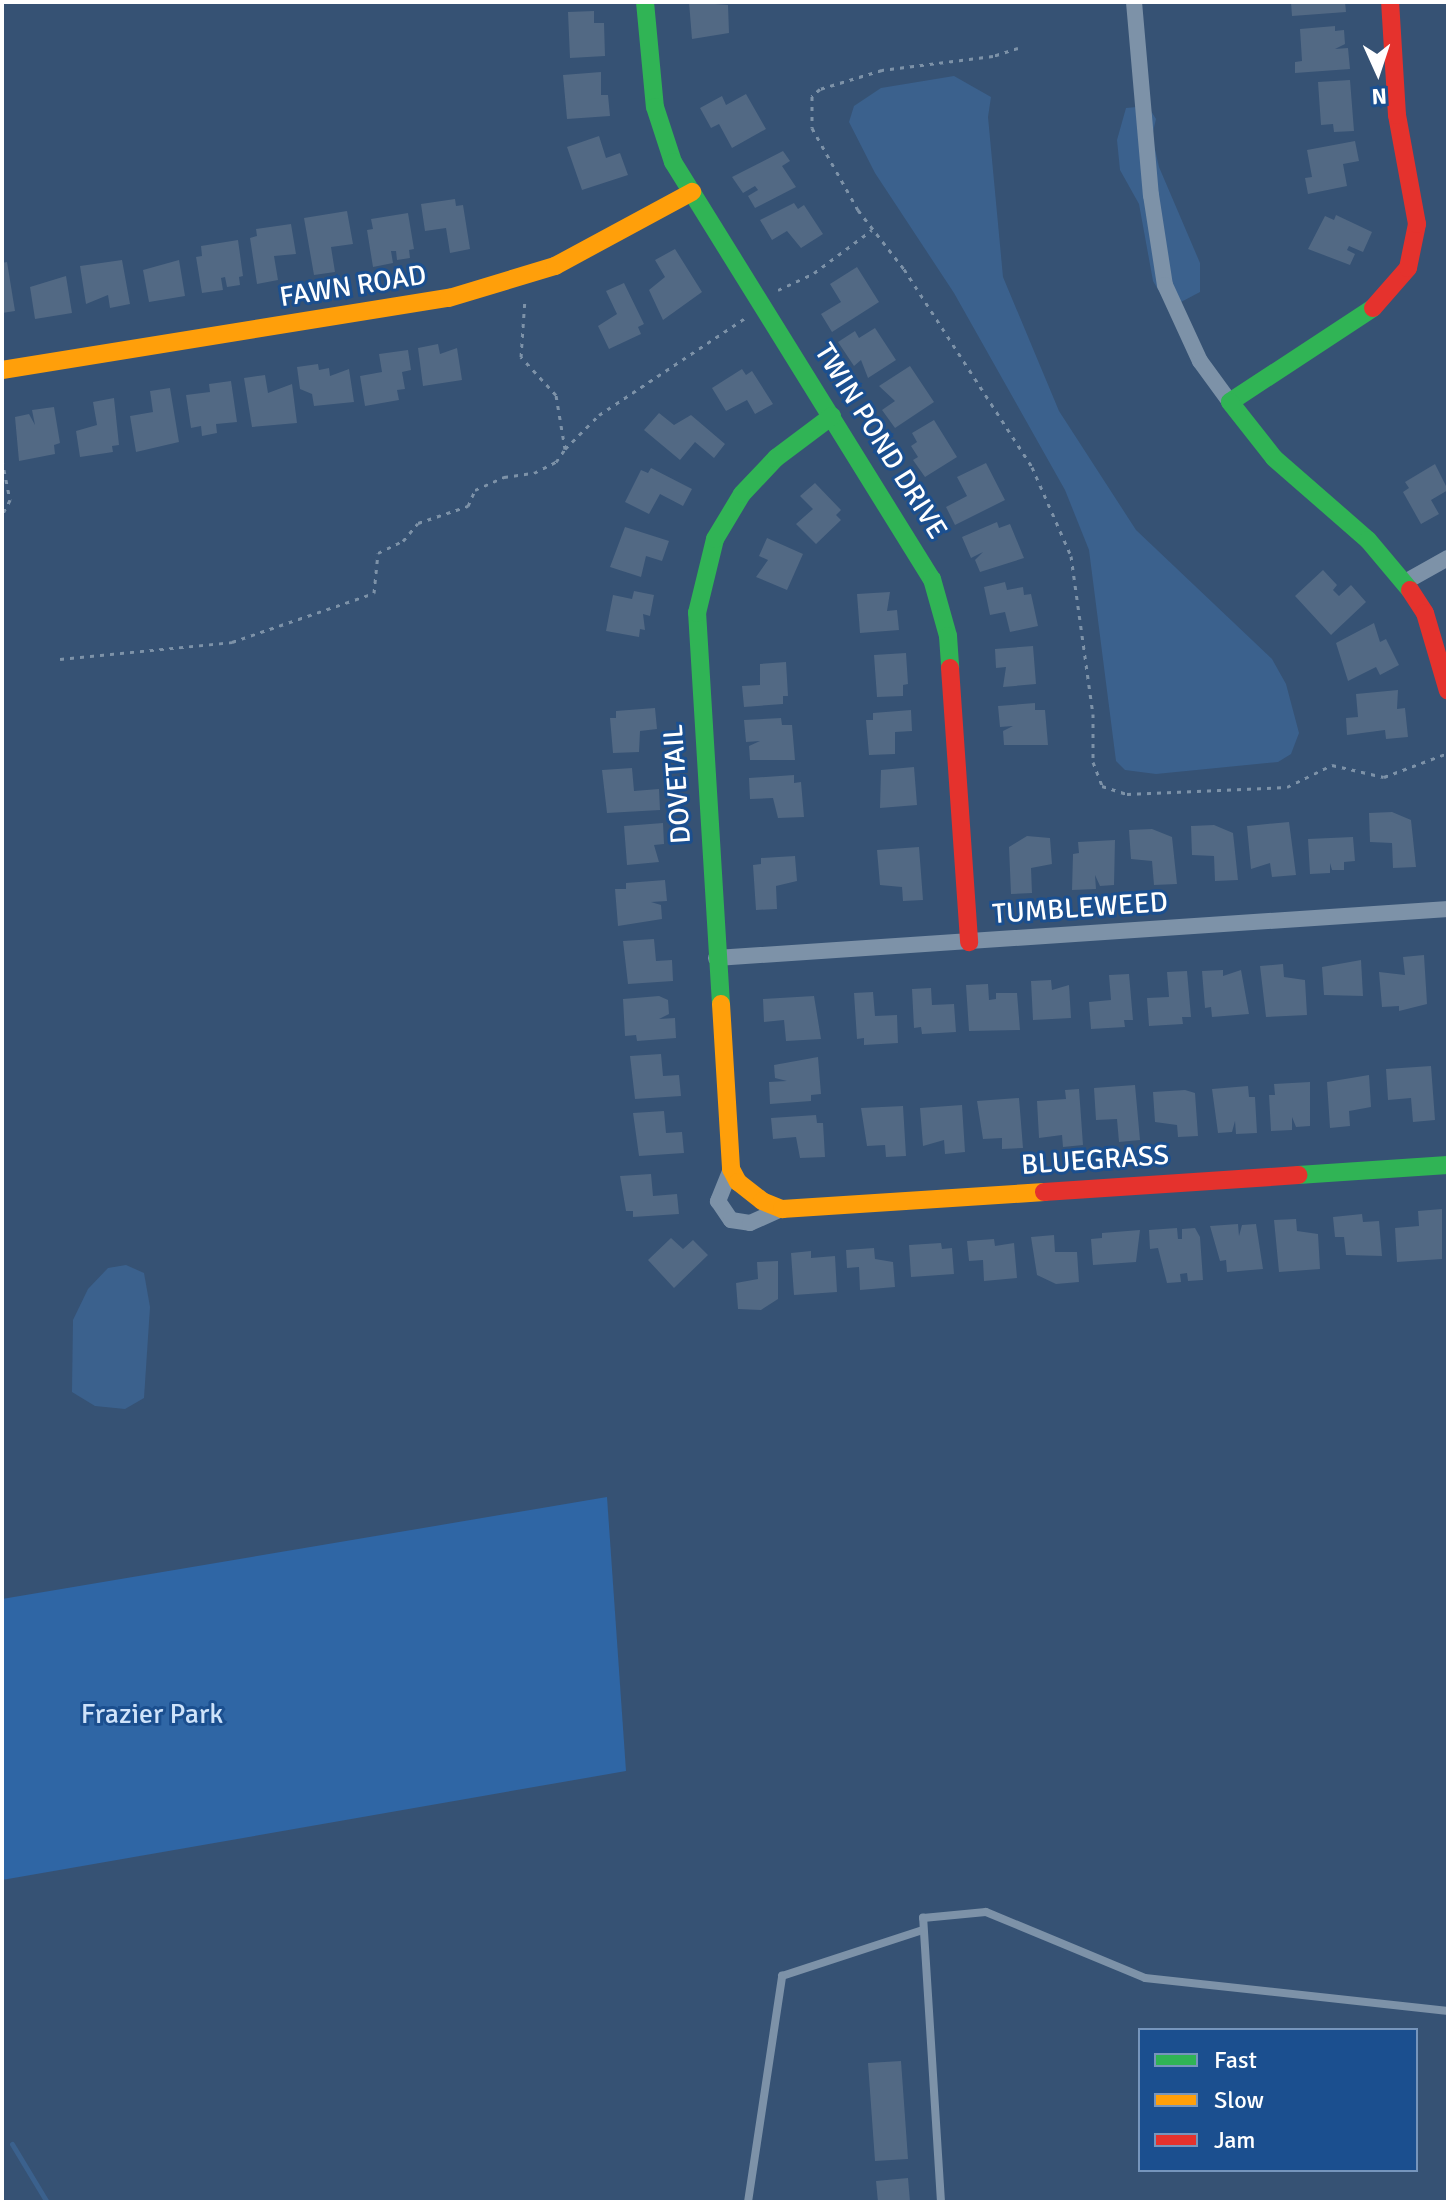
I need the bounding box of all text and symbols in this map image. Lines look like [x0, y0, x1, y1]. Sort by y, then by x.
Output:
north arrow [1338, 32, 1418, 112]
text: N [1371, 83, 1388, 110]
street label: FAWN ROAD [277, 258, 429, 314]
street label: TWIN POND DRIVE [807, 337, 955, 545]
street label: DOVETAIL [656, 723, 698, 845]
street label: TUMBLEWEED [991, 885, 1169, 931]
street label: BLUEGRASS [1020, 1138, 1170, 1182]
park label: Frazier Park [81, 1697, 223, 1731]
legend [1138, 2028, 1418, 2172]
text: Fast [1214, 2045, 1257, 2075]
text: Slow [1214, 2085, 1264, 2115]
text: Jam [1214, 2125, 1255, 2155]

